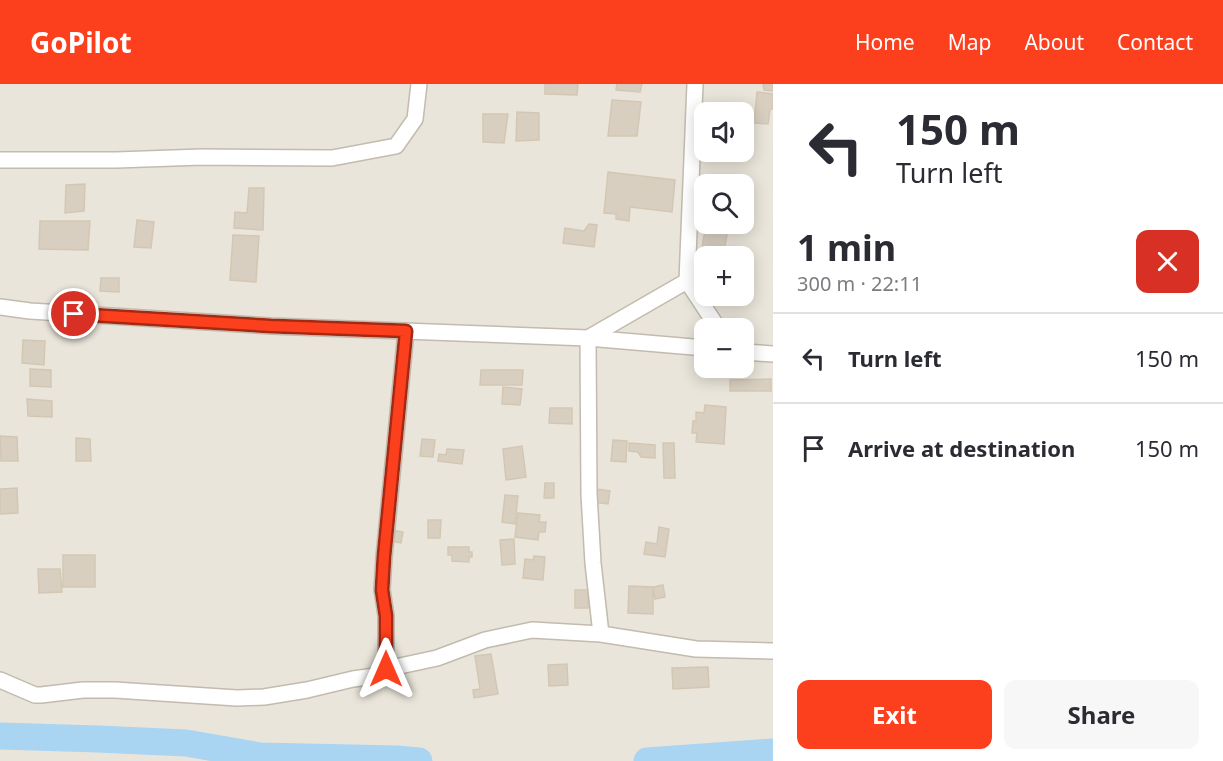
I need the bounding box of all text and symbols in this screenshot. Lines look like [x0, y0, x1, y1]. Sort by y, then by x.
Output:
text: GoPilot [30, 23, 132, 61]
text: Home [855, 28, 915, 56]
text: Map [948, 28, 991, 56]
text: About [1024, 28, 1084, 56]
text: Contact [1117, 28, 1193, 56]
text: 150 m [896, 100, 1020, 157]
map controls [694, 102, 754, 378]
button: sound [694, 102, 754, 162]
icon: left [797, 108, 875, 186]
text: Turn left [896, 154, 1002, 191]
button: search [694, 174, 754, 234]
text: 1 min [797, 223, 896, 272]
button: close [1136, 230, 1199, 293]
button: + [694, 246, 754, 306]
text: 300 m · 22:11 [797, 270, 922, 297]
pin [48, 288, 99, 339]
icon: arrive [57, 297, 90, 330]
button: − [694, 318, 754, 378]
icon: left [797, 342, 830, 375]
text: Turn left [848, 343, 942, 373]
text: 150 m [1135, 343, 1199, 373]
icon: arrive [797, 432, 830, 465]
text: Arrive at destination [848, 433, 1075, 463]
text: 150 m [1135, 433, 1199, 463]
position arrow [354, 637, 418, 701]
button: Exit [797, 680, 992, 749]
button: Share [1004, 680, 1199, 749]

